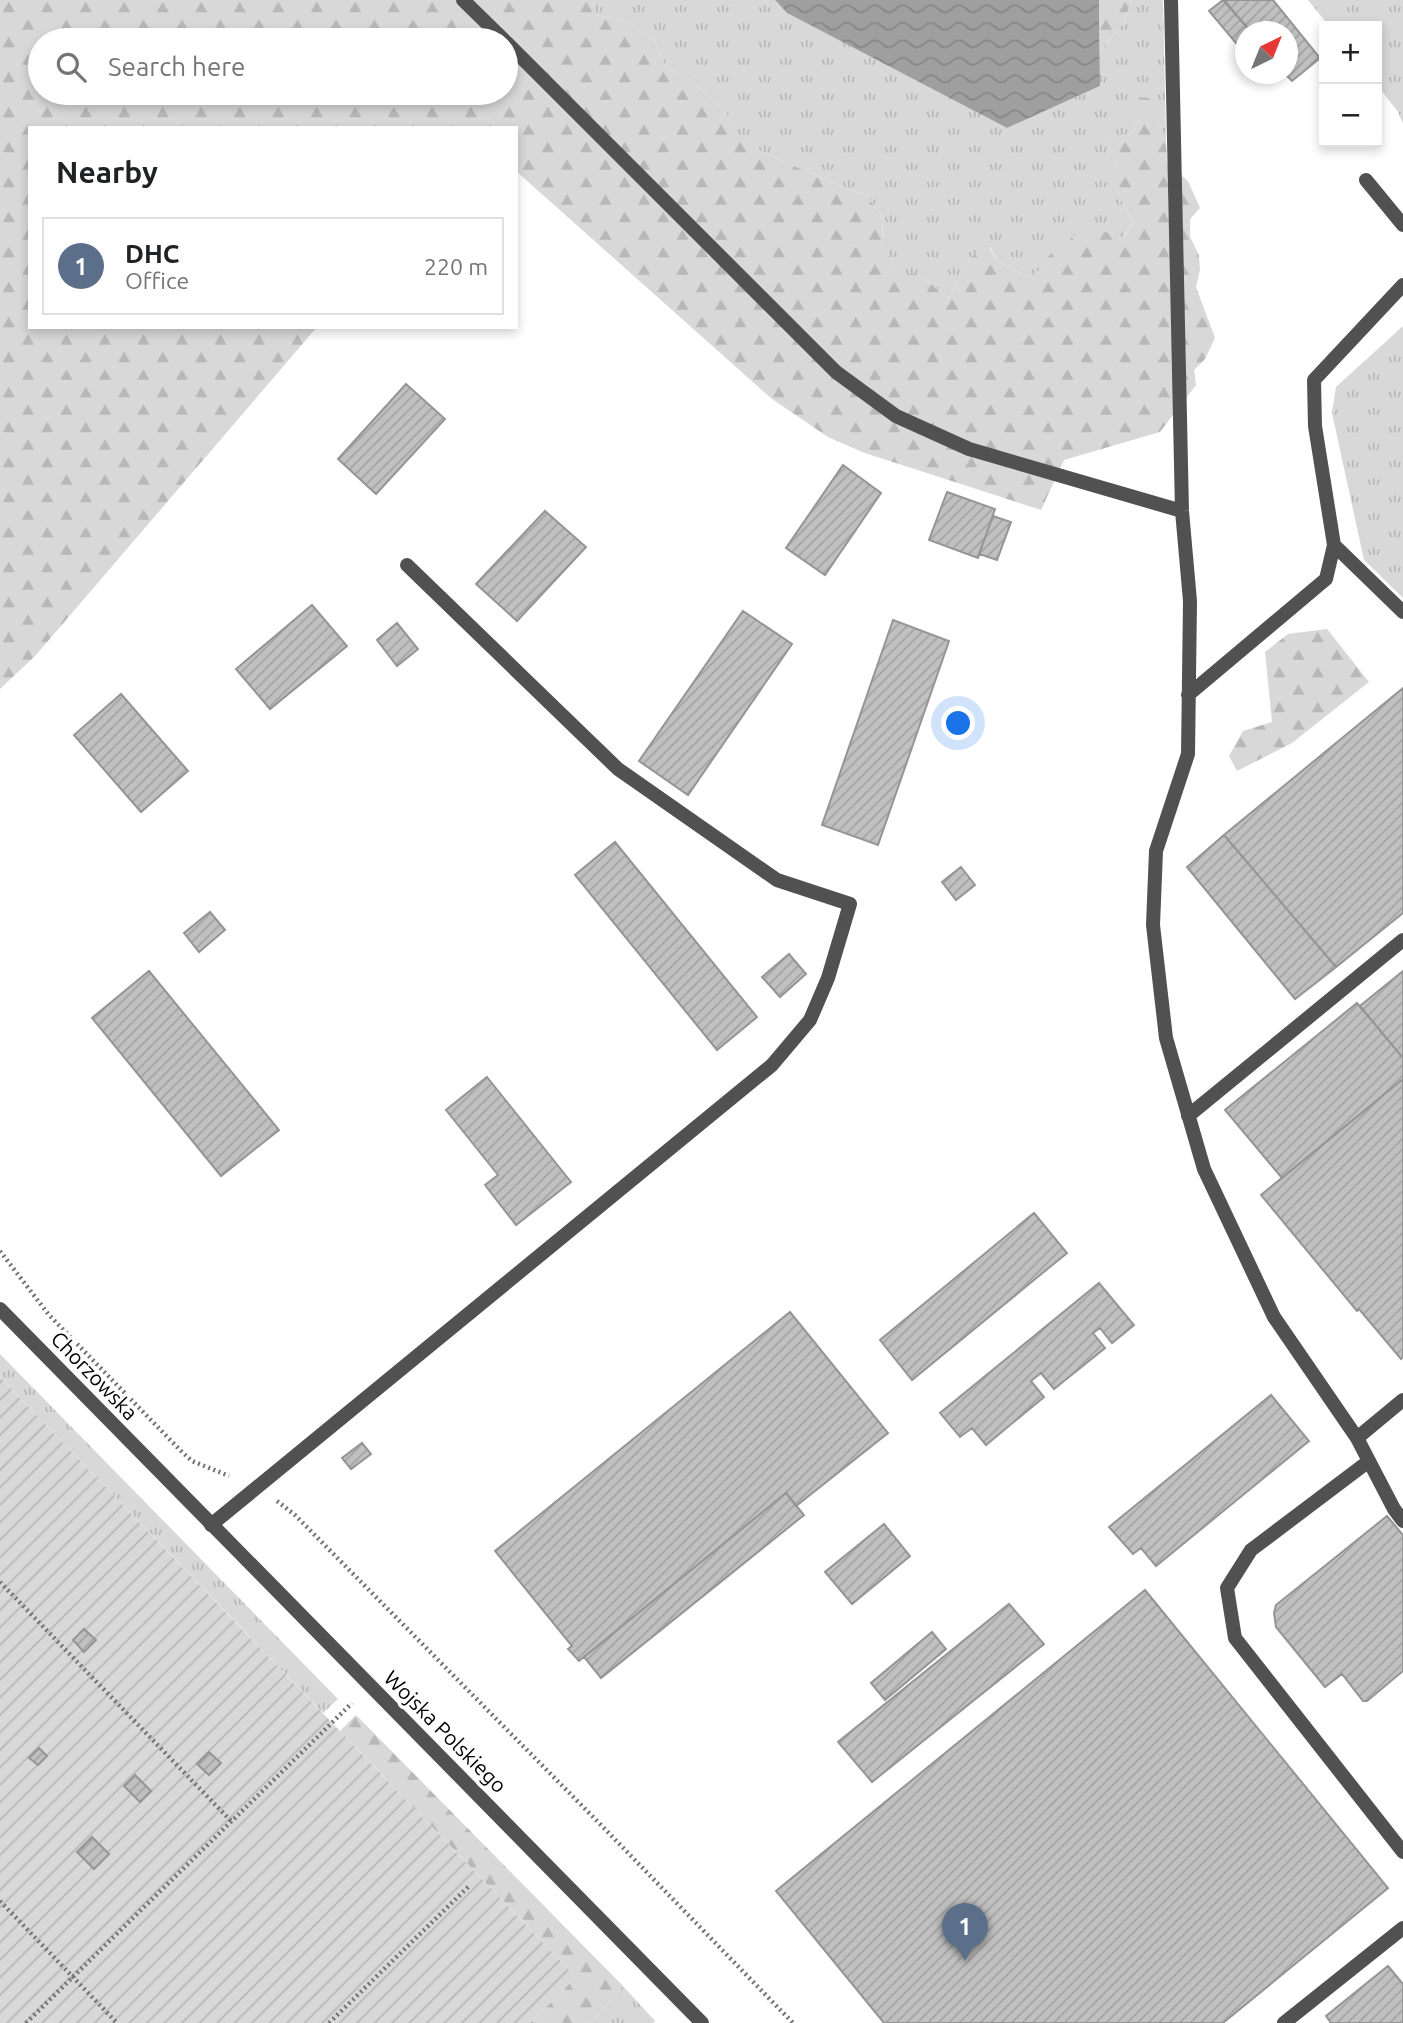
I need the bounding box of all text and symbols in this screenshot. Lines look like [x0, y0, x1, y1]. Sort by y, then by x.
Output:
north arrow [1235, 21, 1298, 84]
map controls [1319, 21, 1382, 147]
button: + [1319, 21, 1382, 84]
search box [28, 28, 518, 105]
icon: search [52, 48, 90, 86]
text: Search here [108, 52, 245, 81]
button: − [1319, 84, 1382, 147]
text: Nearby [56, 155, 158, 189]
text: DHC [125, 239, 179, 268]
text: 1 [75, 254, 87, 279]
text: 220 m [424, 254, 488, 279]
text: Office [125, 268, 189, 293]
your location [941, 706, 975, 740]
street label: Chorzowska [47, 1326, 143, 1425]
street label: Wojska Polskiego [380, 1665, 512, 1797]
pin: 1 [942, 1903, 988, 1961]

